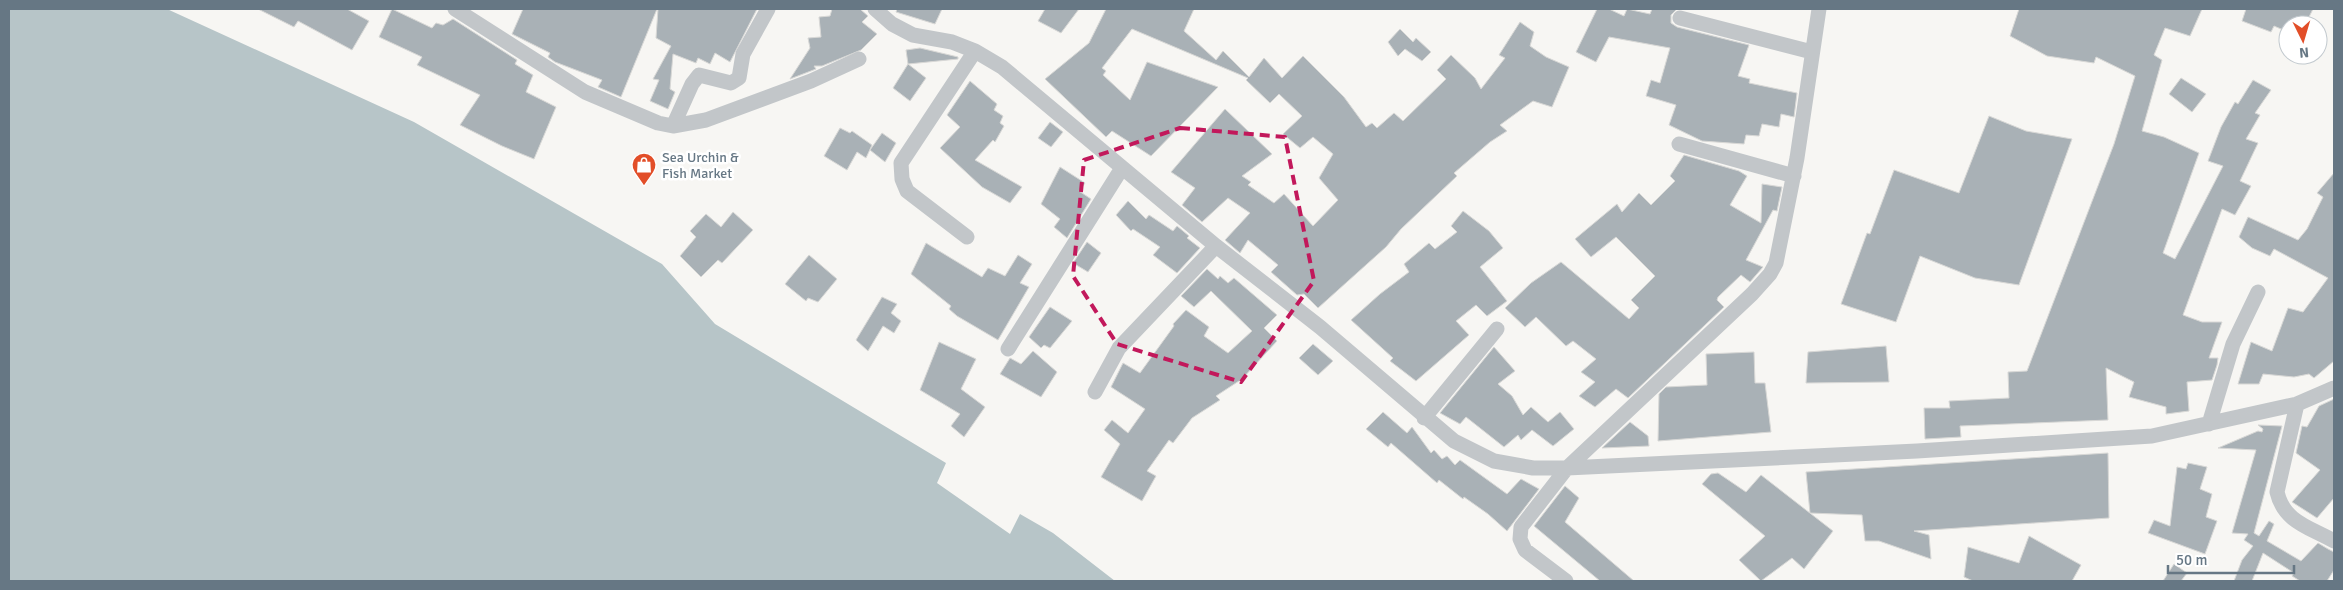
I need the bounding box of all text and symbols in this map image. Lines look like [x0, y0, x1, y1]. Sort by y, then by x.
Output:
north arrow [2278, 15, 2328, 65]
text: N [2298, 44, 2310, 61]
place label: Sea Urchin & Fish Market [662, 149, 739, 182]
shop icon: Sea Urchin & Fish Market [631, 152, 657, 186]
scale bar [2168, 542, 2294, 574]
text: 50 m [2176, 551, 2207, 569]

